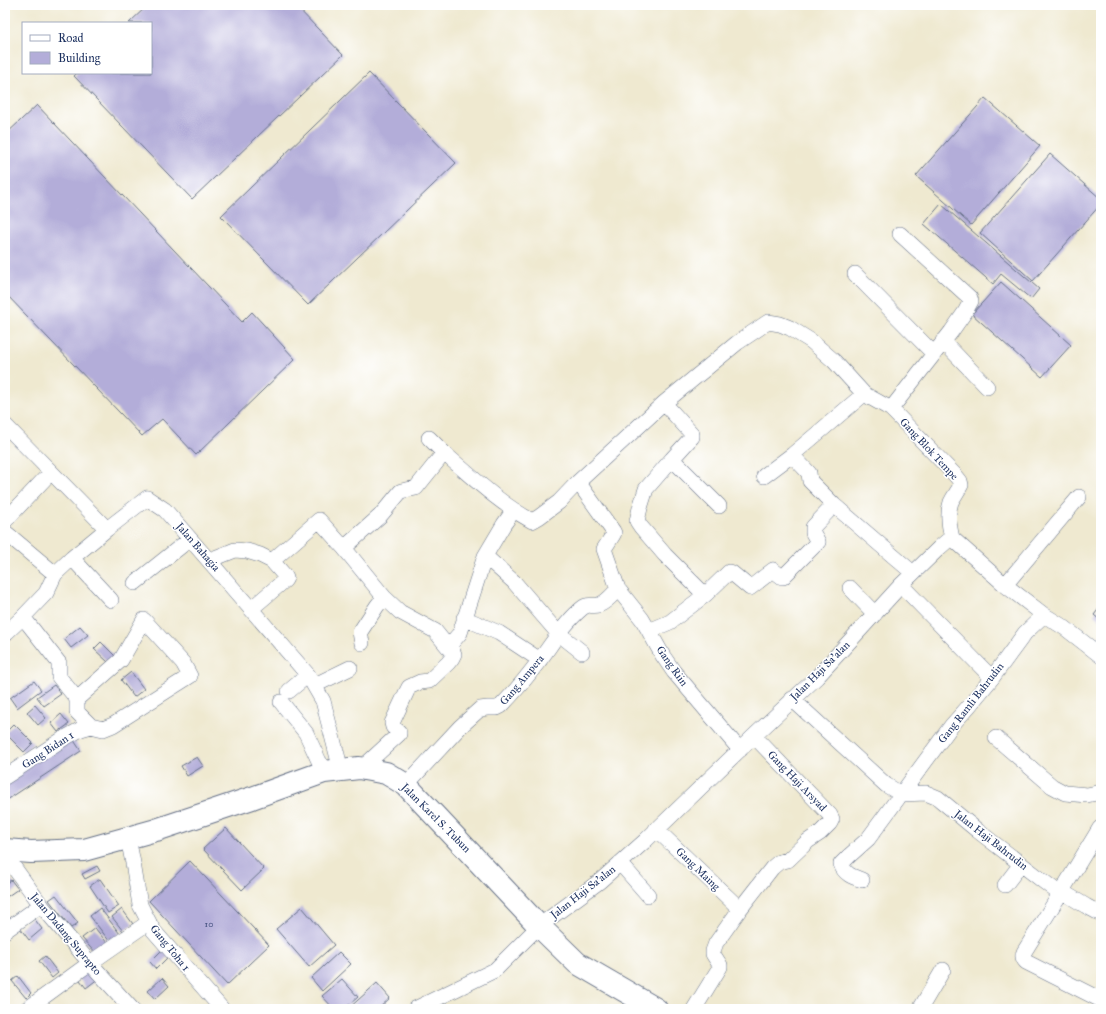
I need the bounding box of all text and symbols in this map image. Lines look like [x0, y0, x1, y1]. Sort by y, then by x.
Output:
legend [22, 22, 152, 74]
text: Road [58, 31, 84, 45]
text: Building [58, 51, 101, 66]
street label: Gang Blok Tempe [897, 415, 961, 483]
street label: Jalan Bahagia [172, 519, 223, 575]
street label: Jalan Haji Sa'alan [787, 639, 853, 705]
street label: Gang Riin [654, 643, 691, 689]
street label: Gang Ampera [497, 652, 547, 708]
street label: Gang Ramli Bahrudin [935, 660, 1007, 746]
street label: Gang Bidan 1 [20, 728, 76, 772]
street label: Gang Haji Arsyad [765, 748, 830, 814]
street label: Jalan Karel S. Tubun [397, 780, 473, 856]
street label: Jalan Haji Bahrudin [950, 807, 1030, 874]
street label: Gang Maing [673, 845, 723, 894]
street label: Jalan Haji Sa'alan [547, 863, 619, 923]
street label: Jalan Dadang Suprapto [26, 890, 104, 979]
house number: 10 [205, 918, 213, 929]
street label: Gang Toha 1 [147, 922, 193, 974]

